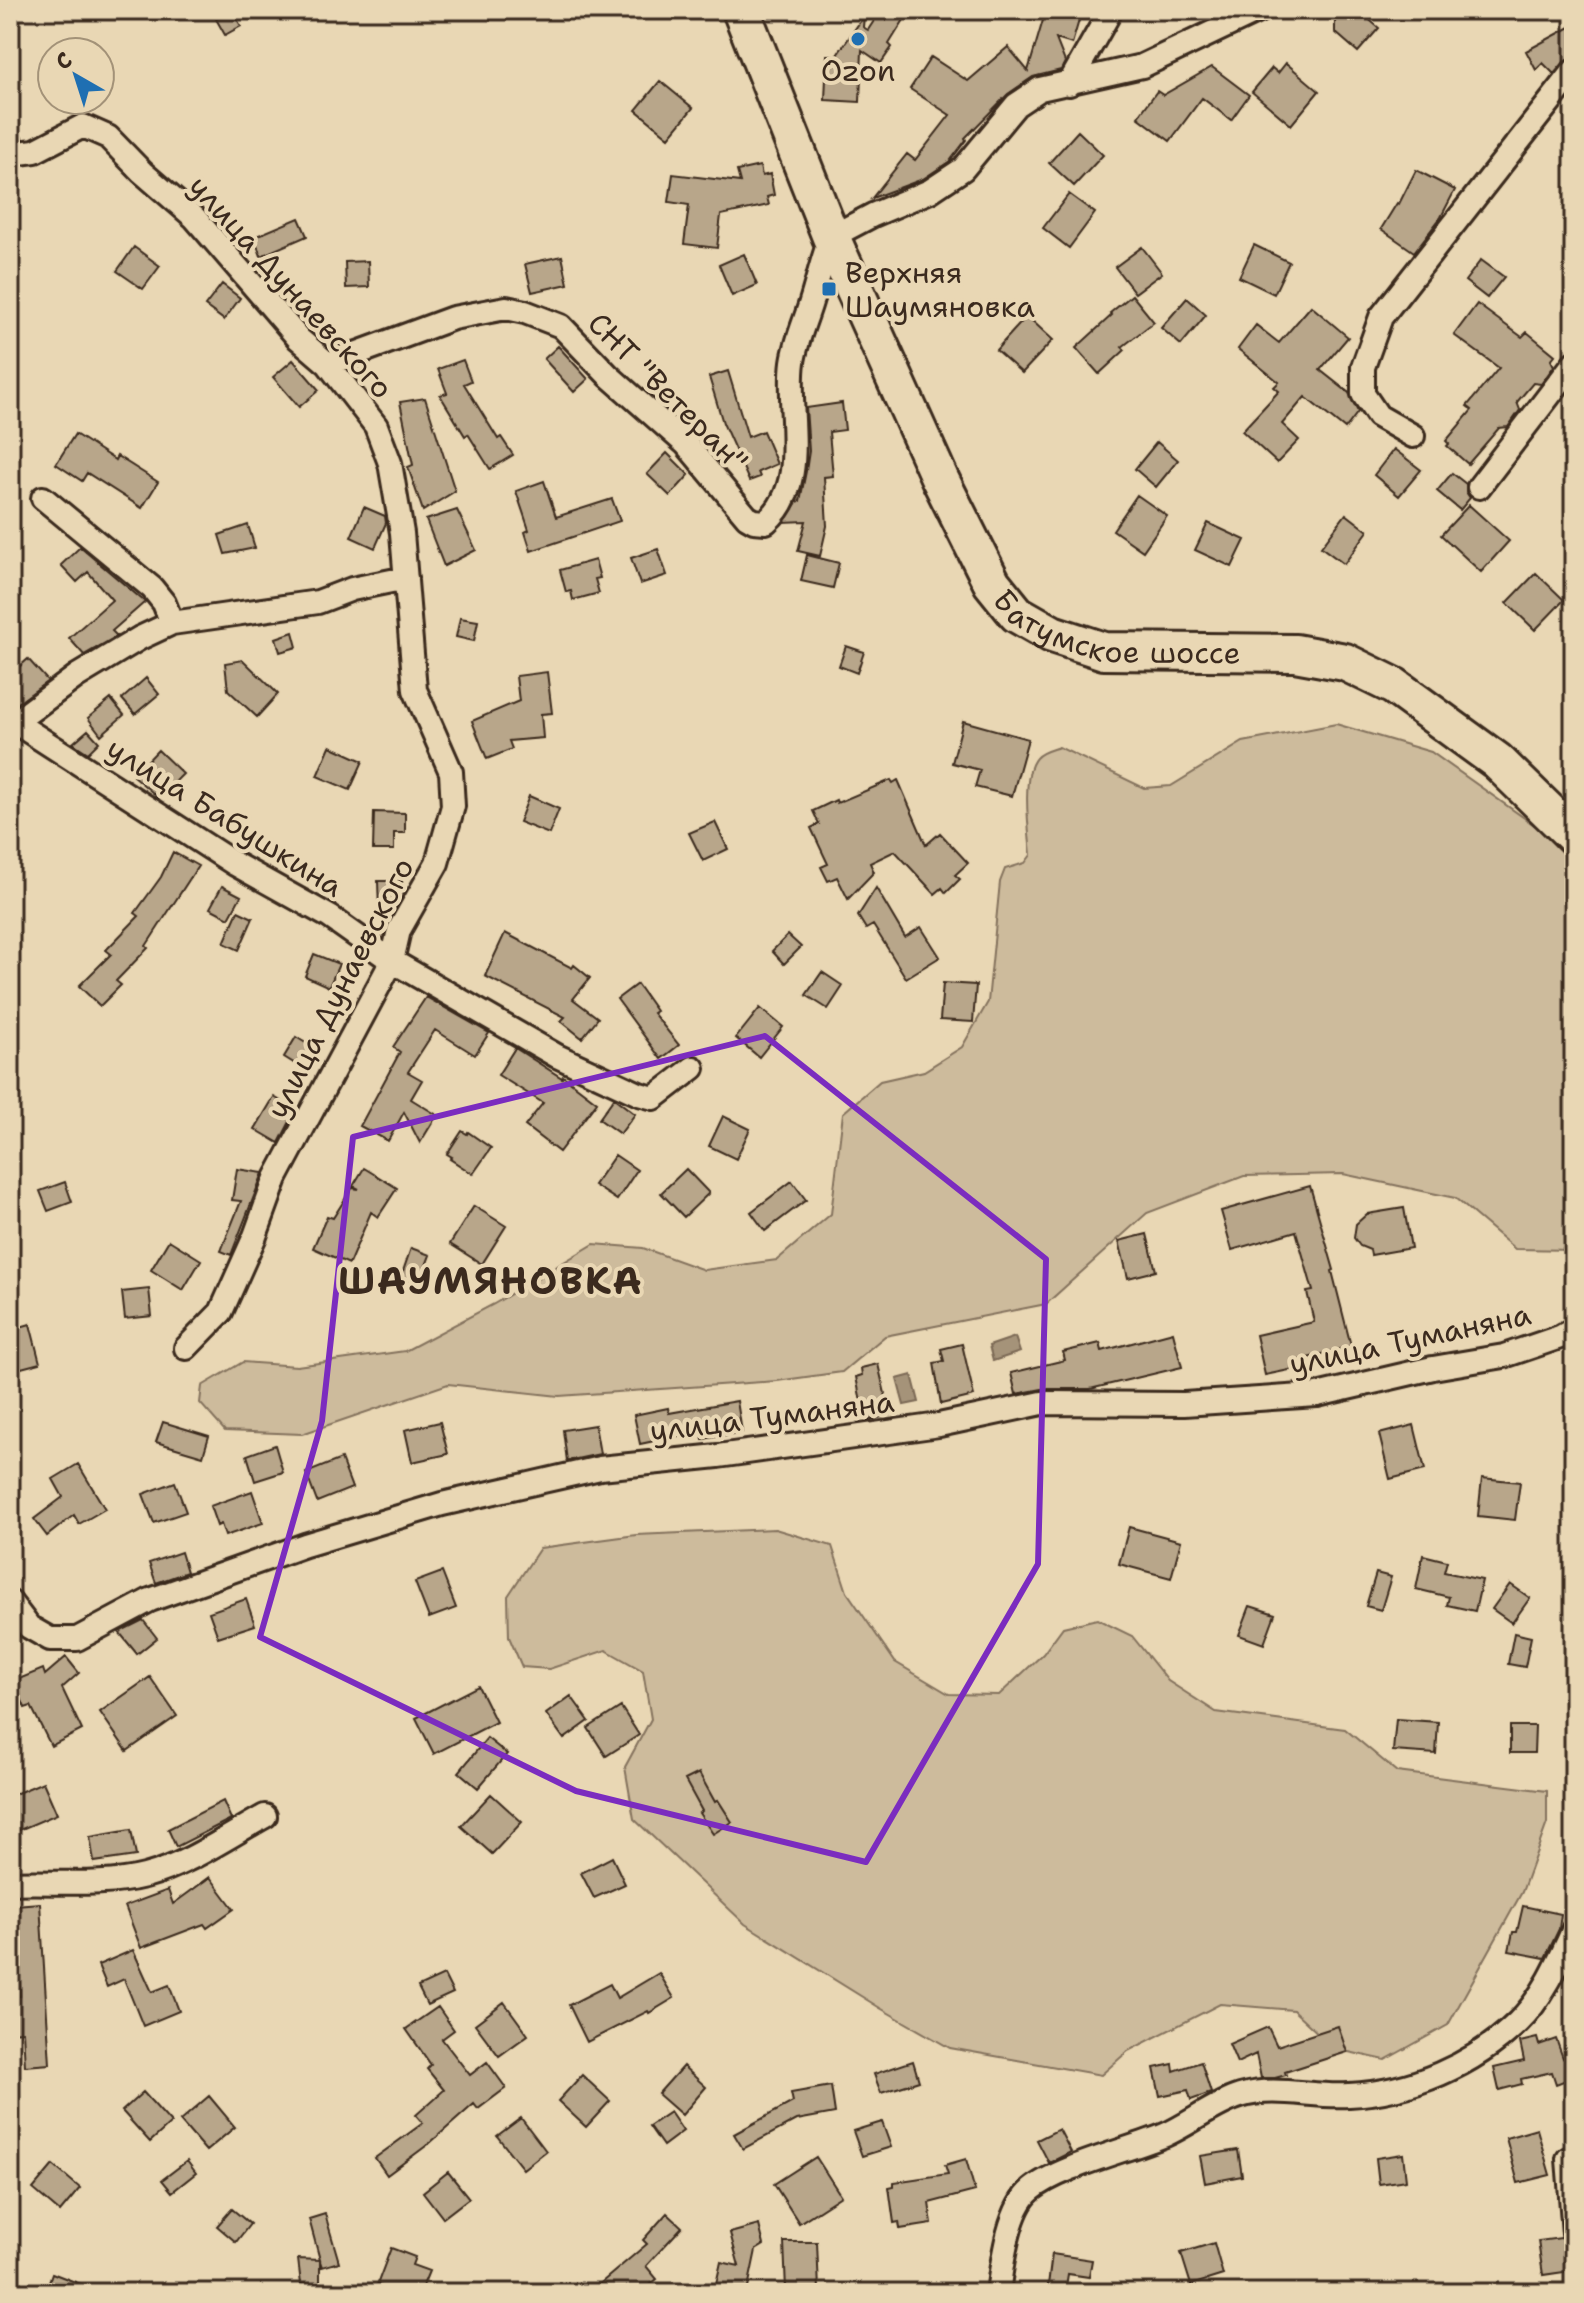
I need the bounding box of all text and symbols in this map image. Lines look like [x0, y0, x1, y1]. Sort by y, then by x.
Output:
marker: Ozon [849, 30, 867, 48]
north arrow [36, 36, 116, 116]
text: С [49, 45, 78, 76]
place label: Ozon [821, 50, 895, 91]
street label: улица Дунаевского [180, 167, 402, 407]
place label: Верхняя Шаумяновка [845, 252, 1035, 327]
marker: Верхняя Шаумяновка [820, 280, 838, 298]
street label: СНТ "Ветеран" [579, 303, 757, 481]
street label: Батумское шоссе [984, 580, 1241, 673]
street label: улица Бабушкина [99, 728, 351, 906]
street label: улица Дунаевского [257, 851, 423, 1125]
district label: ШАУМЯНОВКА [338, 1255, 644, 1306]
street label: улица Туманяна [1285, 1293, 1535, 1385]
street label: улица Туманяна [647, 1381, 897, 1451]

